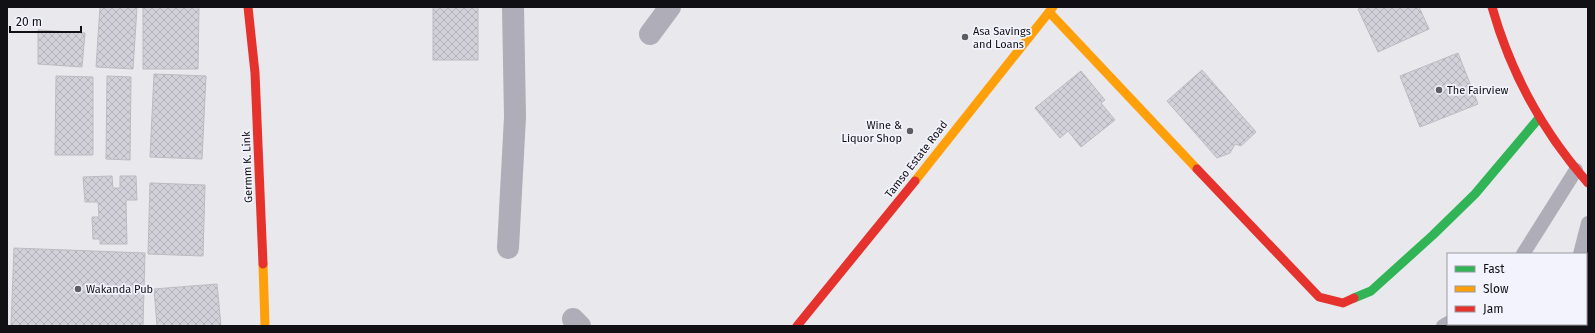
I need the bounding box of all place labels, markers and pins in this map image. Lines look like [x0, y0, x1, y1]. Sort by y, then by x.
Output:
place label: Asa Savings and Loans [973, 25, 1031, 51]
marker: Asa Savings and Loans [960, 32, 970, 42]
place label: The Fairview [1447, 84, 1509, 97]
marker: The Fairview [1434, 85, 1444, 95]
place label: Wine & Liquor Shop [841, 119, 902, 145]
marker: Wine & Liquor Shop [905, 126, 915, 136]
place label: Wakanda Pub [86, 283, 153, 296]
marker: Wakanda Pub [73, 284, 83, 294]

